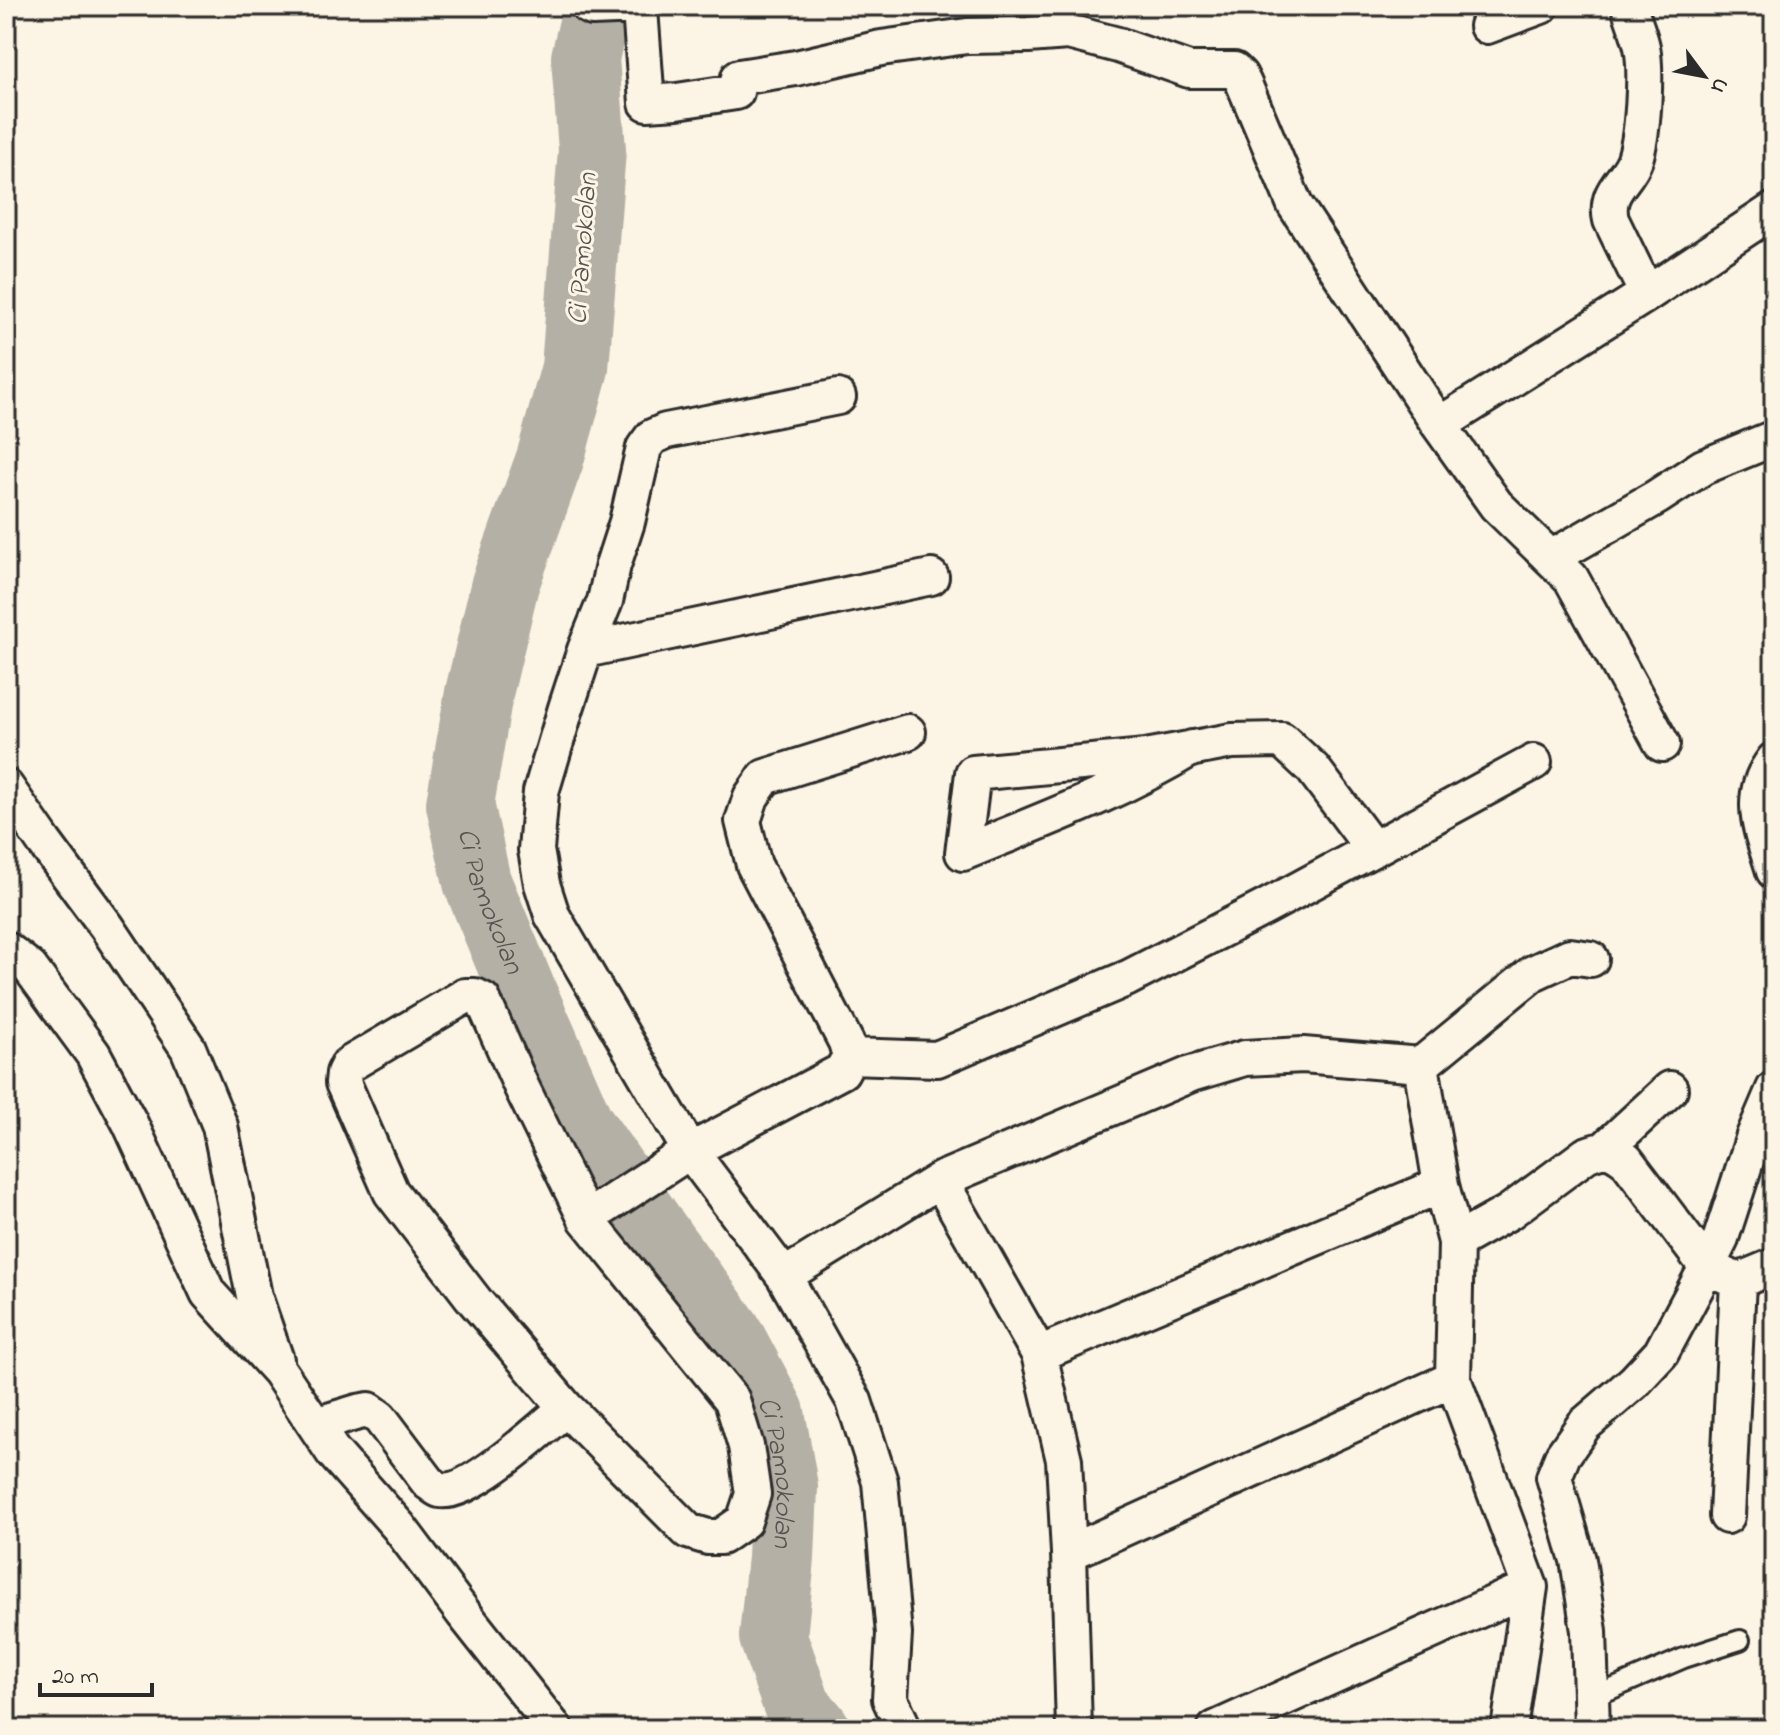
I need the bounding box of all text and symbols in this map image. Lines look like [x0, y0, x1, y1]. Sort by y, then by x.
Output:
north arrow [1664, 36, 1744, 116]
text: U [1701, 71, 1736, 99]
water label: Ci Pamokolan [558, 171, 610, 326]
water label: Ci Pamokolan [445, 825, 534, 982]
water label: Ci Pamokolan [745, 1389, 805, 1550]
scale bar [40, 1647, 152, 1697]
text: 20 m [52, 1660, 99, 1695]

